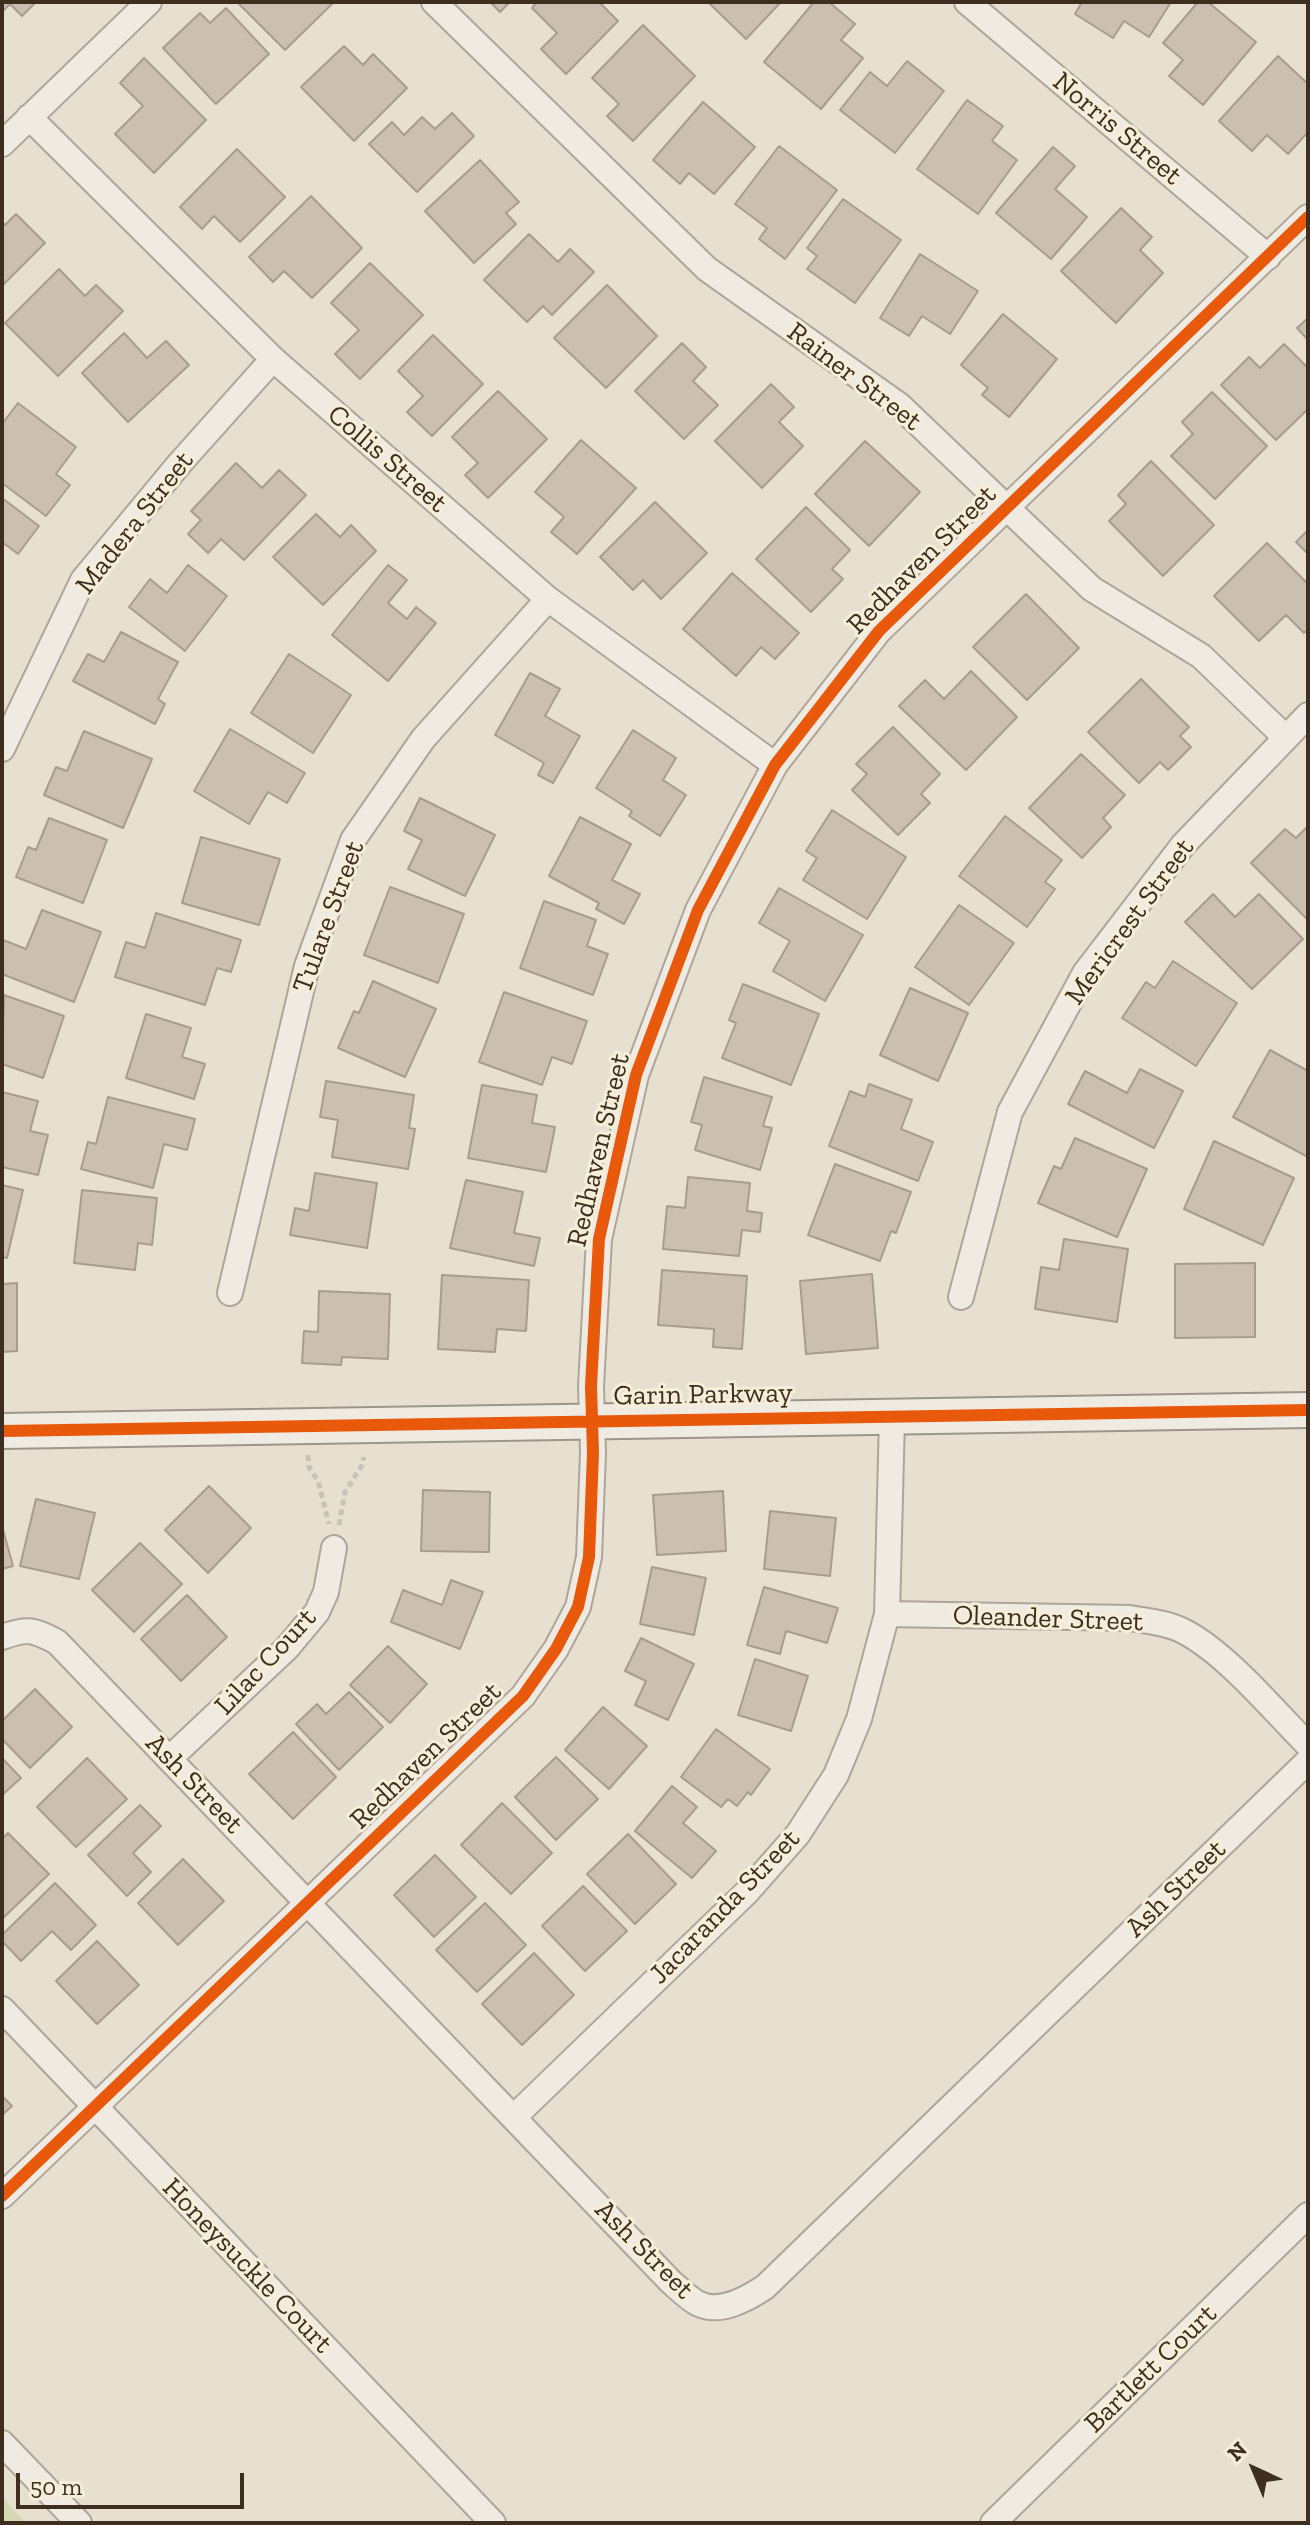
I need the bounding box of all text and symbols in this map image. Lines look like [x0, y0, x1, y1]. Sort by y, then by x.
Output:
street label: Norris Street [1046, 65, 1188, 193]
street label: Rainer Street [780, 316, 928, 438]
street label: Collis Street [320, 398, 454, 520]
street label: Madera Street [69, 445, 201, 601]
street label: Redhaven Street [840, 478, 1004, 642]
street label: Mericrest Street [1058, 832, 1202, 1012]
street label: Tulare Street [286, 837, 372, 997]
street label: Redhaven Street [560, 1050, 638, 1250]
street label: Garin Parkway [613, 1377, 793, 1413]
street label: Oleander Street [952, 1599, 1144, 1639]
street label: Lilac Court [208, 1602, 324, 1722]
street label: Redhaven Street [343, 1675, 509, 1837]
street label: Ash Street [138, 1727, 250, 1841]
street label: Jacaranda Street [643, 1823, 807, 1991]
street label: Ash Street [1119, 1833, 1233, 1945]
street label: Honeysuckle Court [155, 2172, 339, 2360]
street label: Ash Street [587, 2193, 701, 2307]
street label: Bartlett Court [1078, 2298, 1224, 2440]
north arrow [1214, 2429, 1294, 2509]
text: N [1222, 2436, 1252, 2467]
scale bar [20, 2457, 248, 2507]
text: 50 m [30, 2472, 82, 2501]

